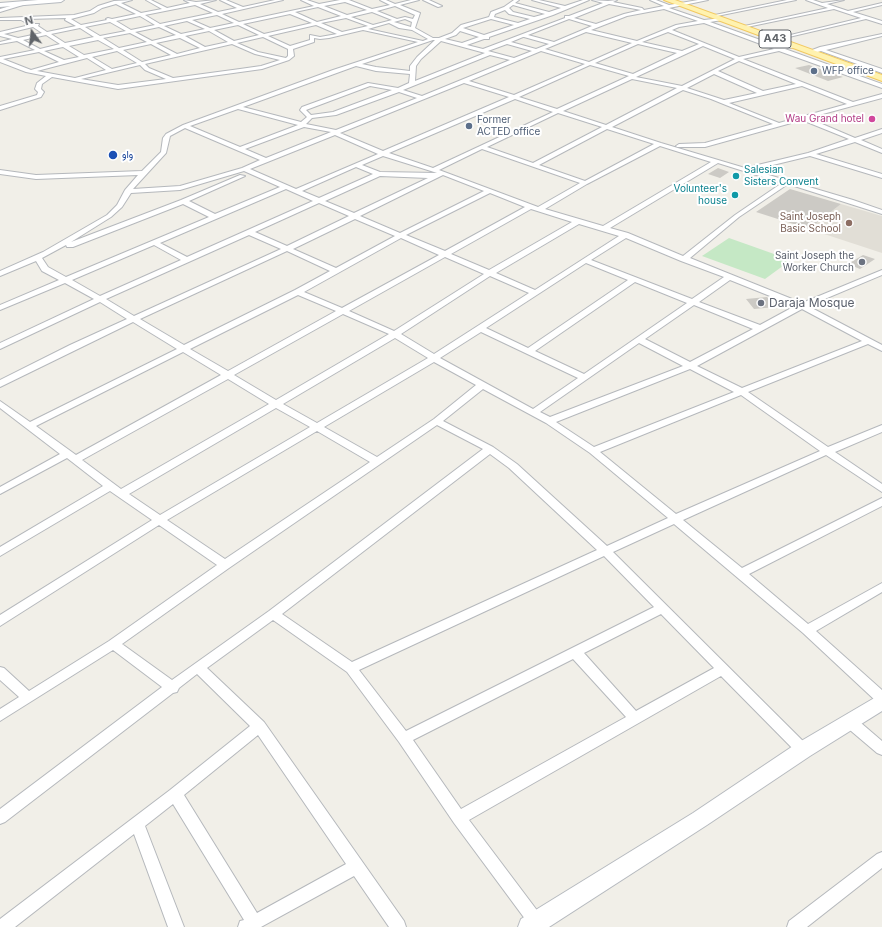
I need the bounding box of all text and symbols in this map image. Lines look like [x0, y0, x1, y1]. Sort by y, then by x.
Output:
north arrow [12, 12, 52, 52]
text: N [23, 13, 35, 28]
road number: A43 [759, 30, 791, 48]
place label: WFP office [822, 65, 874, 77]
marker: WFP office [809, 66, 819, 76]
place label: Wau Grand hotel [785, 113, 864, 125]
place label: Former ACTED office [477, 114, 540, 138]
marker: Wau Grand hotel [867, 114, 877, 124]
marker: Former ACTED office [464, 121, 474, 131]
marker: واو [107, 149, 119, 161]
place label: واو [122, 149, 133, 161]
place label: Salesian Sisters Convent [744, 164, 818, 188]
marker: Salesian Sisters Convent [731, 171, 741, 181]
place label: Volunteer's house [673, 183, 727, 206]
marker: Volunteer's house [730, 190, 740, 200]
place label: Saint Joseph Basic School [780, 211, 841, 234]
marker: Saint Joseph Basic School [844, 218, 854, 228]
place label: Saint Joseph the Worker Church [775, 250, 854, 274]
marker: Saint Joseph the Worker Church [857, 257, 867, 267]
place label: Daraja Mosque [769, 296, 854, 310]
marker: Daraja Mosque [756, 298, 766, 308]

